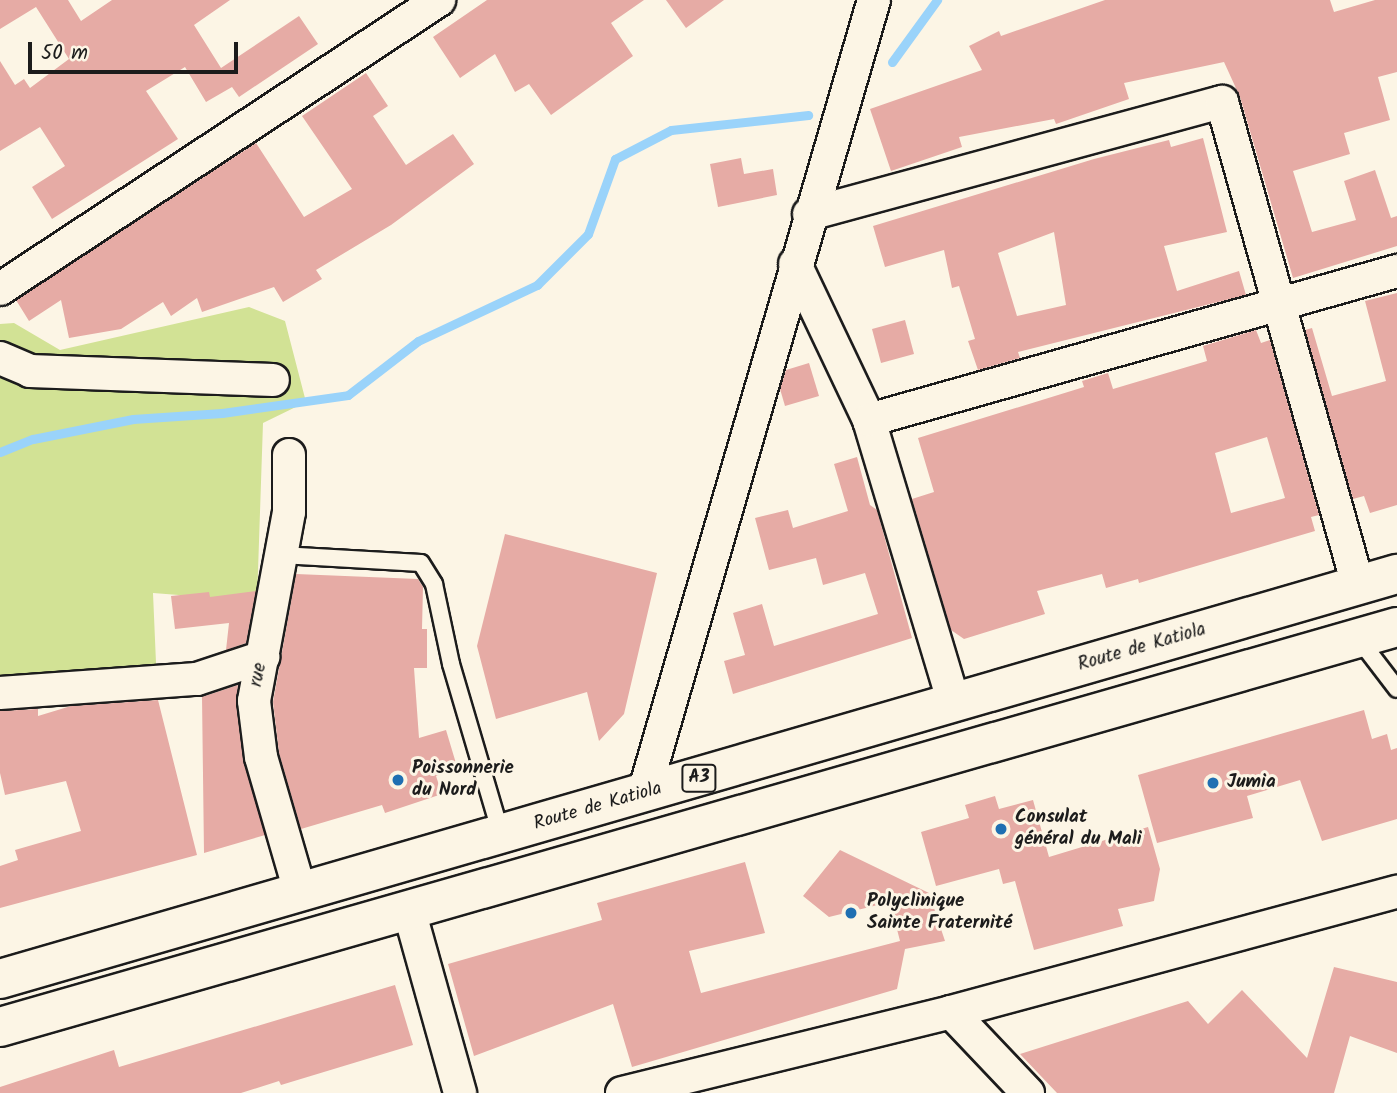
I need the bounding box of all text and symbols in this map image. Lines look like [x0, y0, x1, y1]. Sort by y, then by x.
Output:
scale bar [32, 28, 242, 72]
text: 50 m [41, 37, 88, 70]
street label: Route de Katiola [1075, 619, 1209, 677]
street label: rue [246, 661, 272, 689]
place label: Poissonnerie du Nord [412, 758, 514, 802]
road number: A3 [680, 764, 718, 792]
marker: Poissonnerie du Nord [390, 772, 406, 788]
place label: Jumia [1227, 772, 1276, 794]
marker: Jumia [1205, 775, 1221, 791]
street label: Route de Katiola [531, 778, 665, 836]
place label: Consulat général du Mali [1015, 807, 1142, 851]
marker: Consulat général du Mali [993, 821, 1009, 837]
place label: Polyclinique Sainte Fraternité [867, 891, 1012, 935]
marker: Polyclinique Sainte Fraternité [841, 903, 861, 923]

